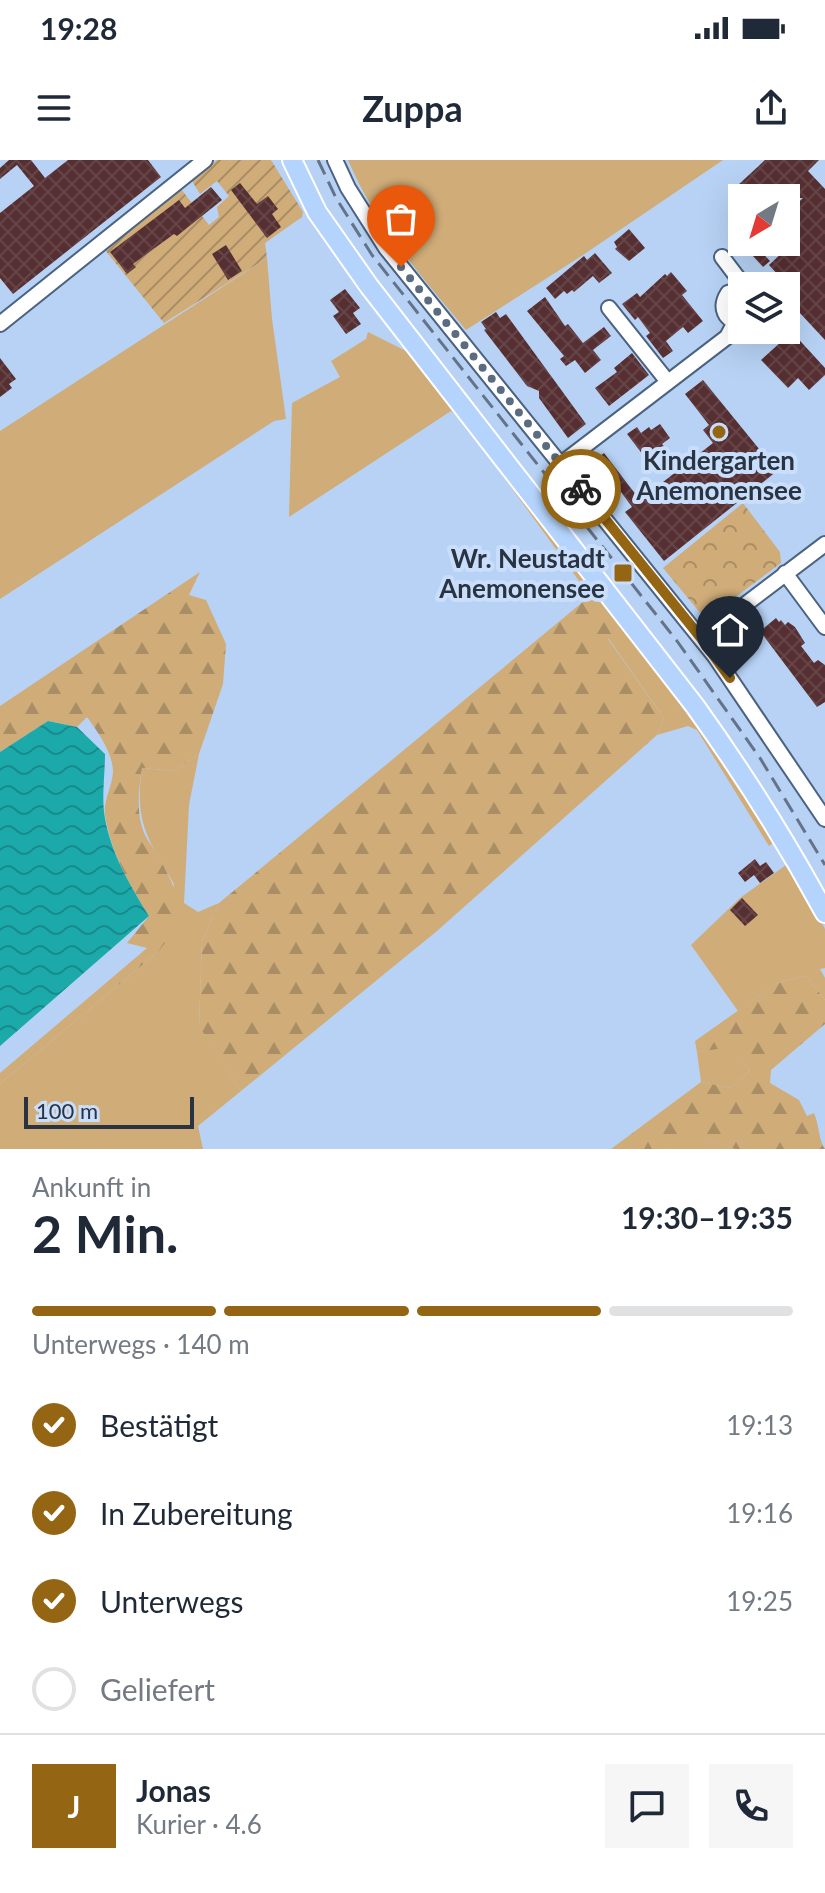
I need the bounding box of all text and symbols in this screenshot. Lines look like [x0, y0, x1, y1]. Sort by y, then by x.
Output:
text: 19:28 [40, 10, 117, 46]
icon: menu [32, 86, 76, 130]
text: Zuppa [362, 86, 463, 130]
icon: share [749, 86, 793, 130]
north arrow [728, 184, 800, 256]
map controls [728, 184, 800, 344]
pin [367, 185, 435, 267]
icon: bag [379, 197, 423, 241]
button: layers [728, 272, 800, 344]
marker: Kindergarten Anemonensee [710, 423, 728, 441]
place label: Kindergarten Anemonensee [635, 444, 802, 506]
courier [541, 449, 621, 529]
icon: bike [559, 467, 603, 511]
place label: Wr. Neustadt Anemonensee [438, 542, 605, 604]
marker: Wr. Neustadt Anemonensee [612, 562, 634, 584]
pin [696, 596, 764, 678]
icon: home [708, 608, 752, 652]
scale bar [24, 1093, 194, 1129]
text: 100 m [36, 1097, 98, 1124]
text: Ankunft in [32, 1171, 151, 1203]
text: 19:30–19:35 [621, 1199, 793, 1235]
text: 2 Min. [32, 1202, 178, 1264]
text: Unterwegs · 140 m [32, 1328, 250, 1360]
icon: check [32, 1403, 76, 1447]
text: Bestätigt [100, 1407, 218, 1443]
text: 19:13 [726, 1409, 793, 1441]
icon: check [32, 1491, 76, 1535]
text: In Zubereitung [100, 1495, 293, 1531]
text: 19:16 [726, 1497, 793, 1529]
icon: check [32, 1579, 76, 1623]
text: Unterwegs [100, 1583, 243, 1619]
text: 19:25 [726, 1585, 793, 1617]
text: Geliefert [100, 1671, 215, 1707]
button: chat [605, 1764, 689, 1848]
button: phone [709, 1764, 793, 1848]
text: Jonas [136, 1772, 211, 1808]
text: J [68, 1788, 80, 1824]
text: Kurier · 4.6 [136, 1808, 262, 1840]

